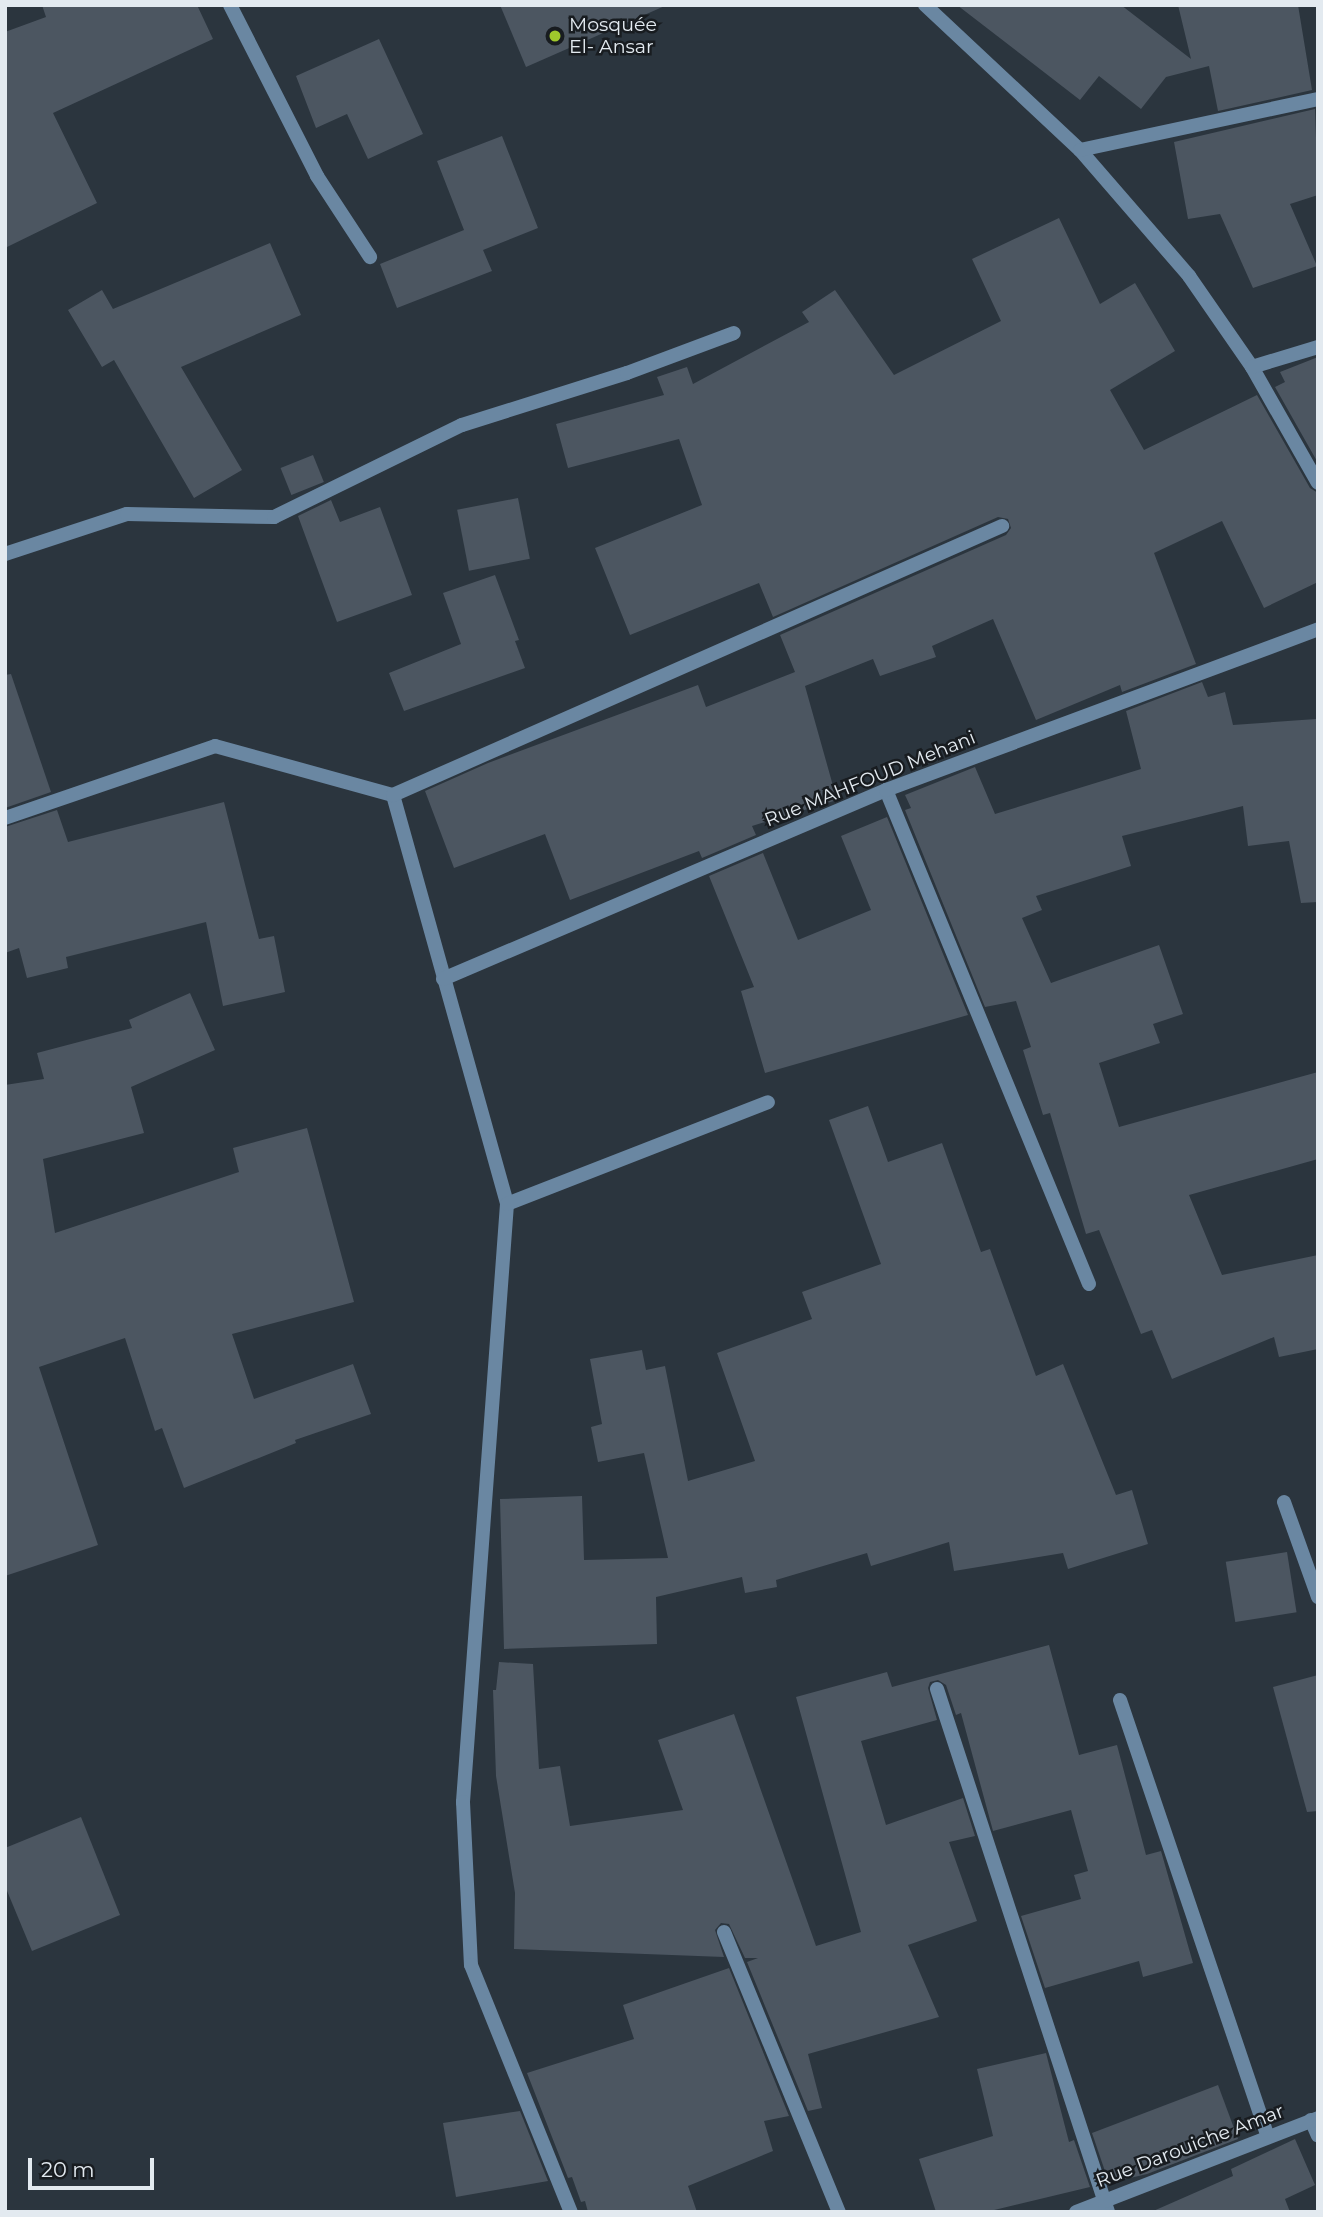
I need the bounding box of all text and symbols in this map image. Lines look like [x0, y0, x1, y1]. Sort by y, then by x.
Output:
place label: Mosquée El- Ansar [569, 14, 657, 58]
marker: Mosquée El- Ansar [547, 28, 563, 44]
street label: Rue MAHFOUD Mehani [761, 726, 979, 832]
street label: Rue Darouiche Amar [1093, 2100, 1287, 2192]
scale bar [32, 2144, 158, 2188]
text: 20 m [41, 2157, 95, 2182]

